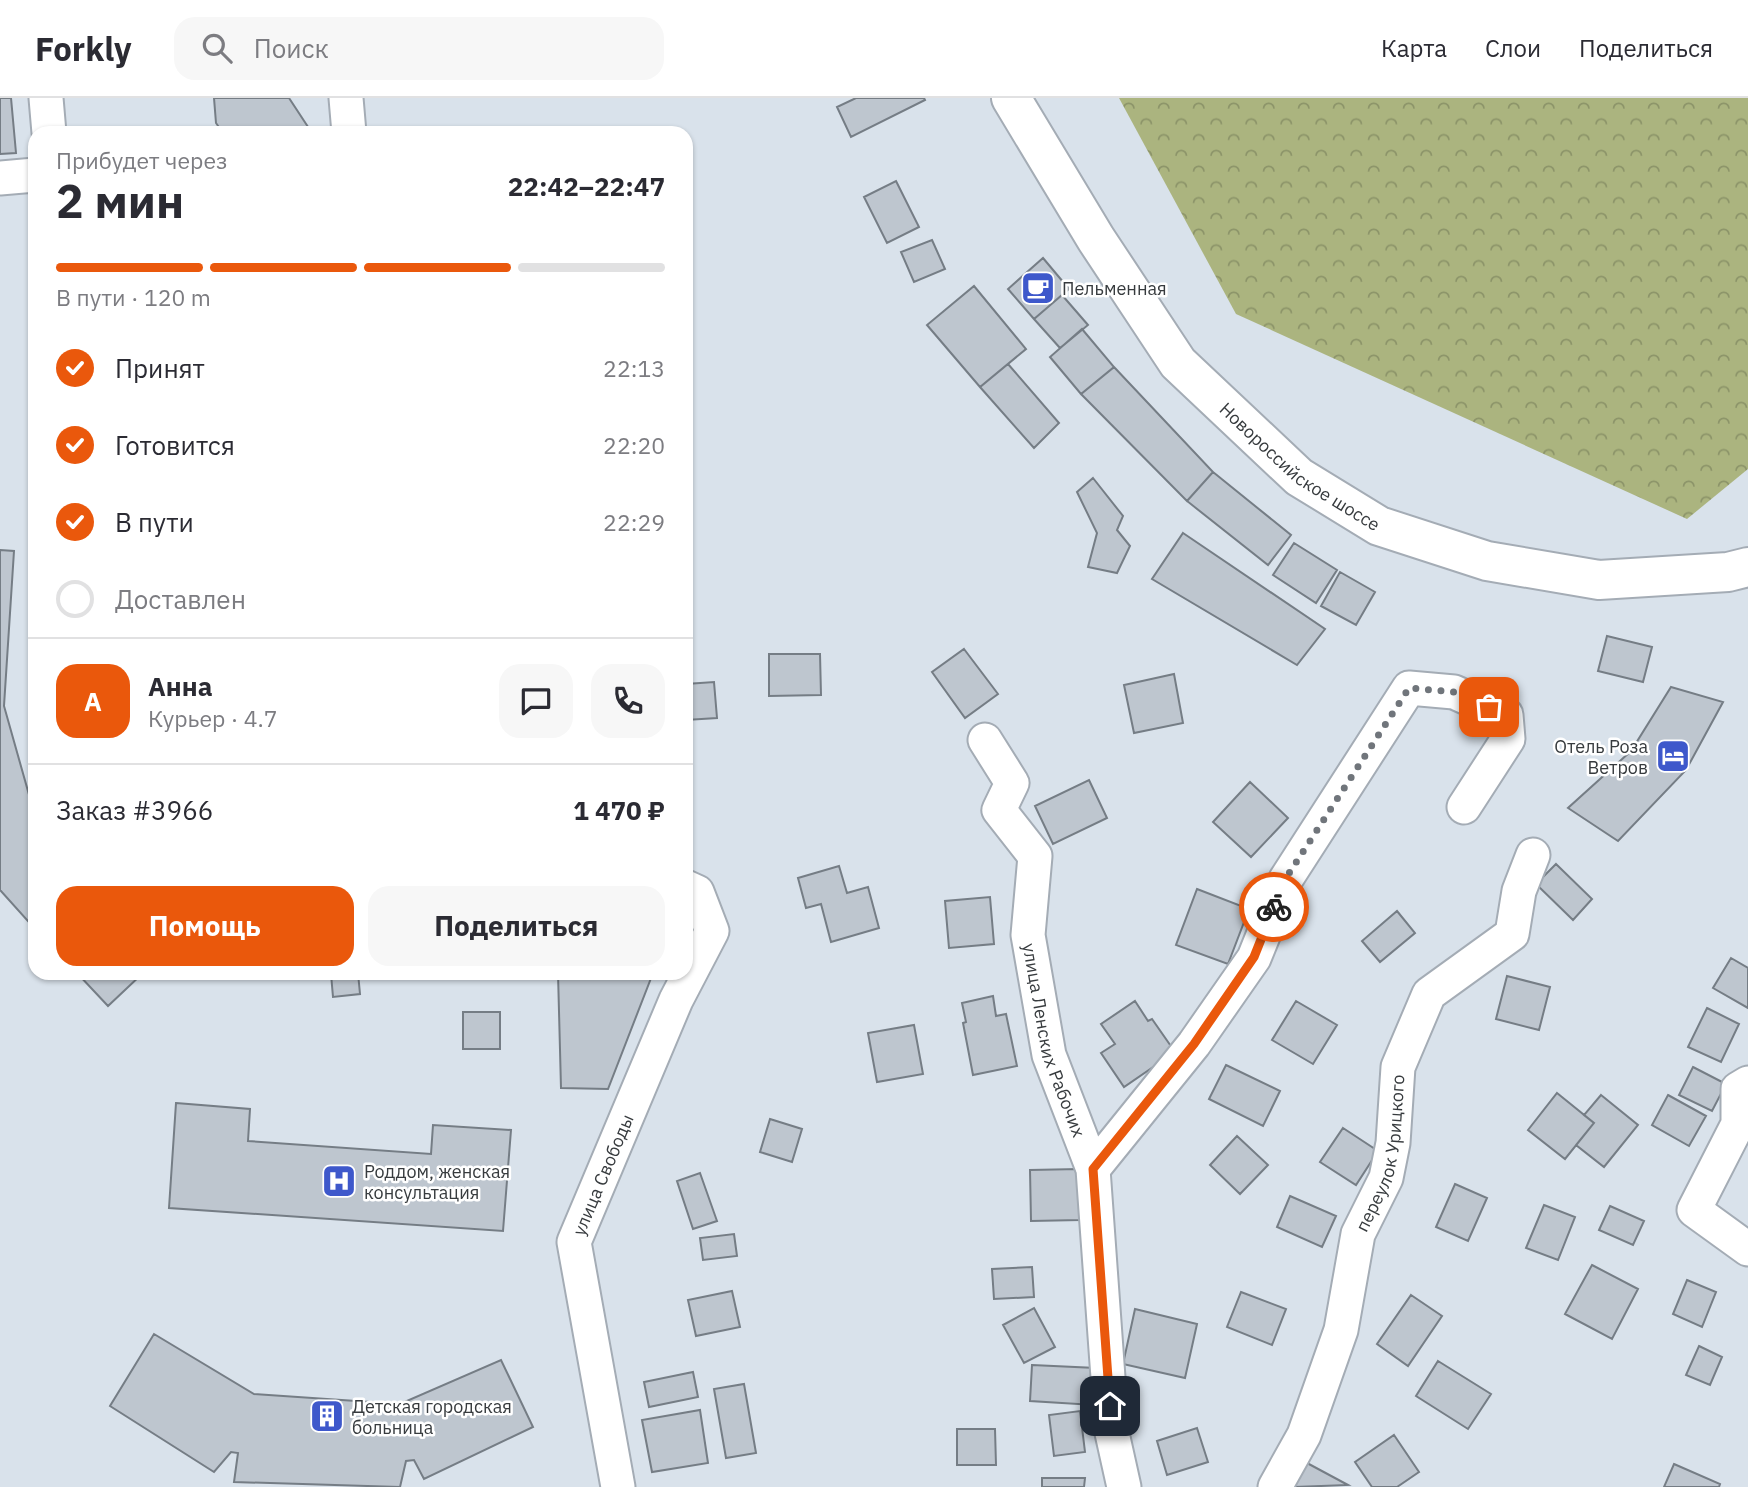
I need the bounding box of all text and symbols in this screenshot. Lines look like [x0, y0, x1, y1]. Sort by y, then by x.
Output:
search box [174, 17, 664, 80]
text: Forkly [35, 27, 132, 70]
icon: search [198, 29, 236, 67]
text: Поиск [254, 31, 329, 65]
text: Карта [1381, 32, 1447, 64]
text: Слои [1485, 32, 1541, 64]
text: Поделиться [1579, 32, 1713, 64]
text: Прибудет через [56, 145, 228, 175]
text: 22:42–22:47 [508, 169, 665, 203]
text: 2 мин [56, 171, 184, 231]
cafe icon: Пельменная [1019, 269, 1057, 307]
place label: Пельменная [1062, 277, 1167, 300]
text: В пути · 120 m [56, 282, 211, 312]
icon: check [56, 349, 94, 387]
text: Принят [115, 351, 205, 385]
text: 22:13 [603, 353, 665, 383]
street label: Новороссийское шоссе [1215, 397, 1385, 536]
icon: check [56, 426, 94, 464]
text: Готовится [115, 428, 235, 462]
text: 22:20 [603, 430, 665, 460]
icon: check [56, 503, 94, 541]
text: В пути [115, 505, 194, 539]
text: 22:29 [603, 507, 665, 537]
text: Доставлен [115, 582, 246, 616]
button: chat [499, 664, 573, 738]
button: phone [591, 664, 665, 738]
text: Анна [148, 669, 212, 703]
pin [1459, 677, 1519, 737]
text: А [84, 684, 102, 718]
icon: bag [1470, 688, 1508, 726]
text: Курьер · 4.7 [148, 703, 278, 733]
place label: Отель Роза Ветров [1554, 735, 1648, 779]
hotel icon: Отель Роза Ветров [1654, 737, 1692, 775]
text: Заказ #3966 [56, 793, 213, 827]
text: 1 470 ₽ [573, 793, 665, 827]
courier [1239, 872, 1309, 942]
button: Помощь [56, 886, 354, 966]
button: Поделиться [368, 886, 665, 966]
icon: bike [1255, 888, 1293, 926]
street label: улица Ленских Рабочих [1018, 941, 1091, 1140]
street label: переулок Урицкого [1350, 1074, 1409, 1235]
street label: улица Свободы [567, 1110, 638, 1239]
place label: Роддом, женская консультация [364, 1160, 510, 1204]
hospital icon: Роддом, женская консультация [320, 1162, 358, 1200]
pin [1080, 1376, 1140, 1436]
icon: home [1091, 1387, 1129, 1425]
place label: Детская городская больница [352, 1395, 512, 1439]
building icon: Детская городская больница [308, 1397, 346, 1435]

